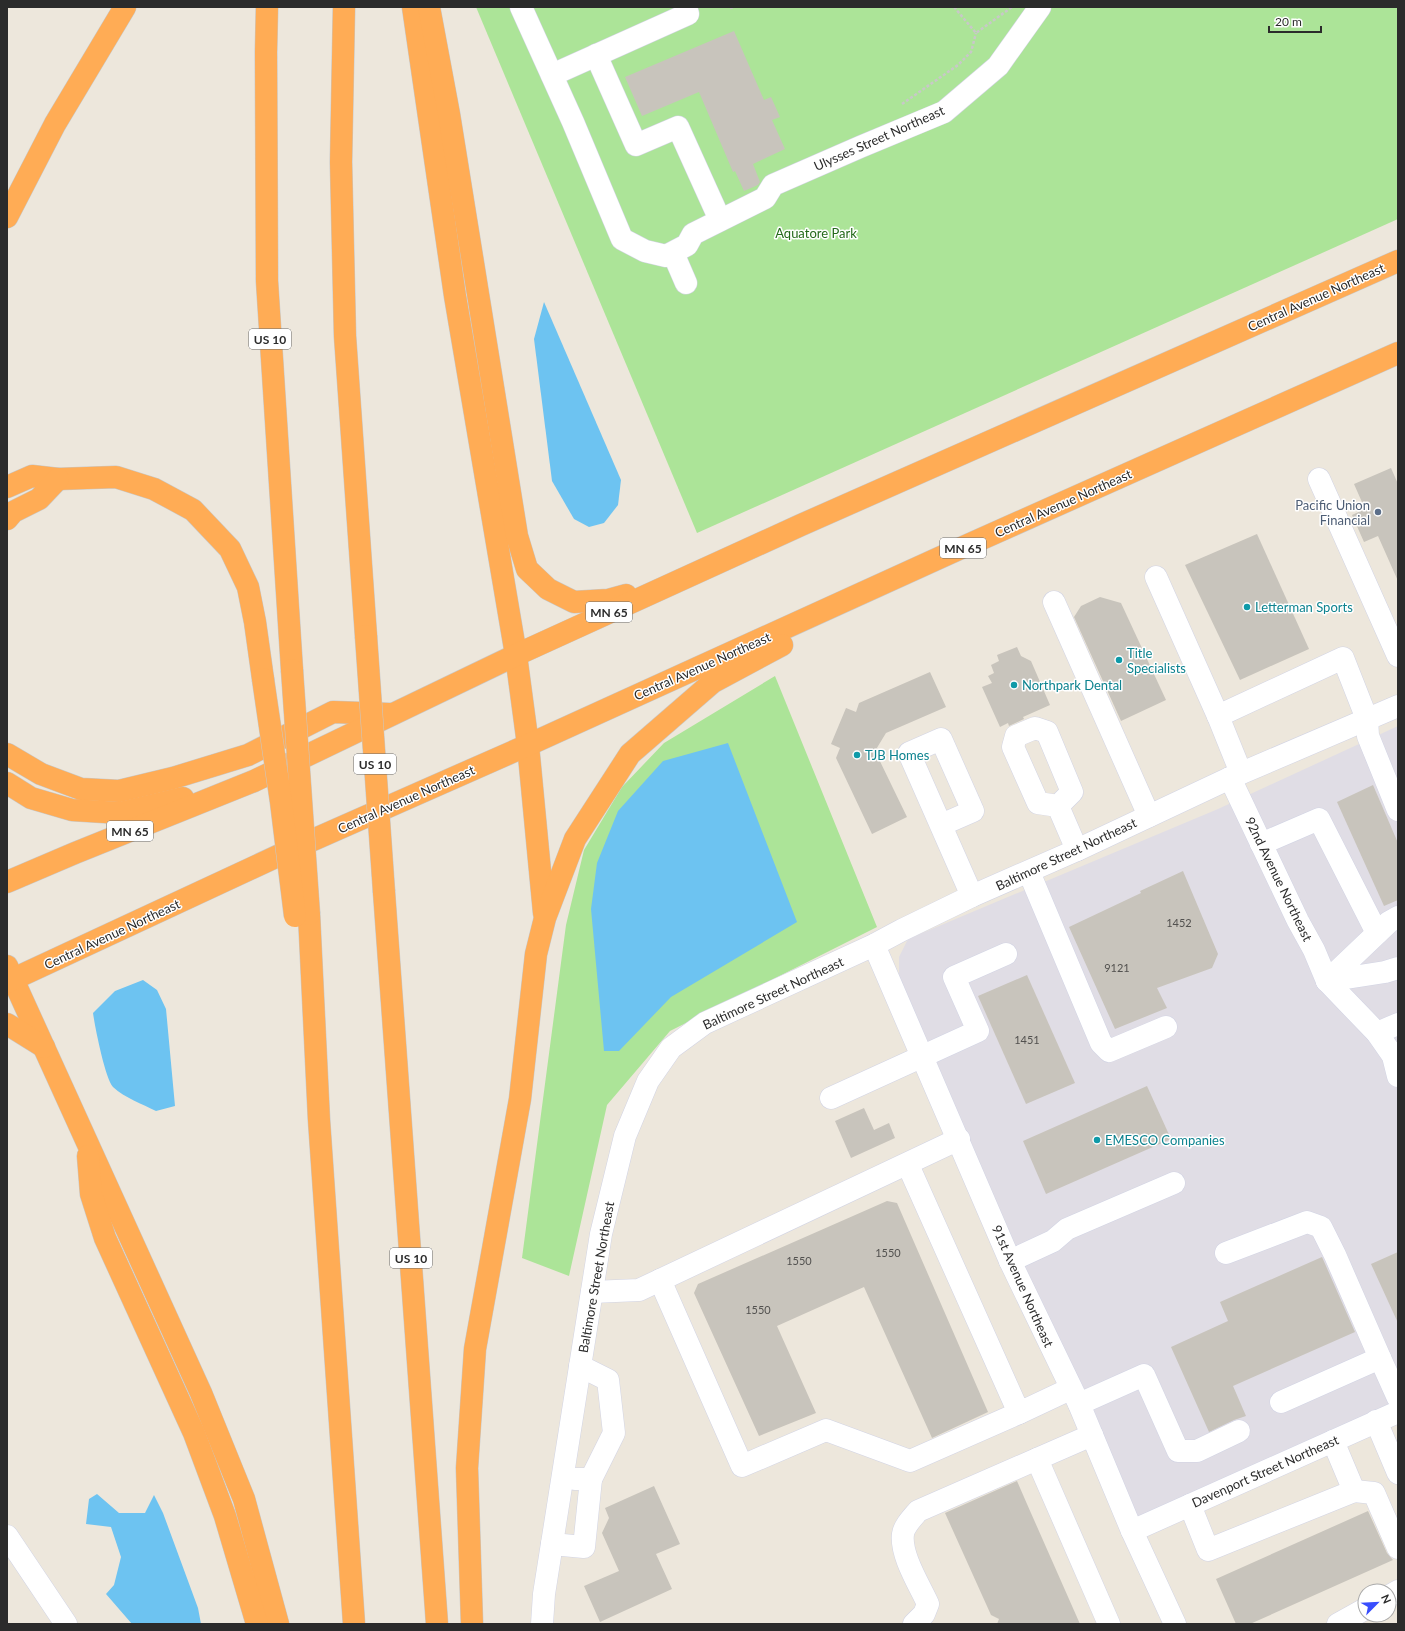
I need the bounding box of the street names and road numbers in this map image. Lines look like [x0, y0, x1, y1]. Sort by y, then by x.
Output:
street label: Ulysses Street Northeast [811, 102, 947, 174]
street label: Central Avenue Northeast [1245, 259, 1387, 334]
road number: US 10 [249, 329, 291, 349]
street label: Central Avenue Northeast [992, 465, 1134, 540]
road number: MN 65 [940, 538, 986, 558]
road number: MN 65 [586, 602, 632, 622]
street label: Central Avenue Northeast [631, 628, 773, 703]
road number: US 10 [354, 754, 396, 774]
street label: Central Avenue Northeast [335, 761, 477, 836]
street label: Baltimore Street Northeast [993, 814, 1139, 894]
street label: 92nd Avenue Northeast [1242, 814, 1316, 944]
road number: MN 65 [107, 821, 153, 841]
street label: Central Avenue Northeast [42, 895, 183, 973]
street label: Baltimore Street Northeast [700, 953, 846, 1033]
street label: Baltimore Street Northeast [575, 1200, 617, 1354]
street label: 91st Avenue Northeast [989, 1222, 1057, 1350]
road number: US 10 [390, 1248, 432, 1268]
street label: Davenport Street Northeast [1189, 1431, 1341, 1511]

